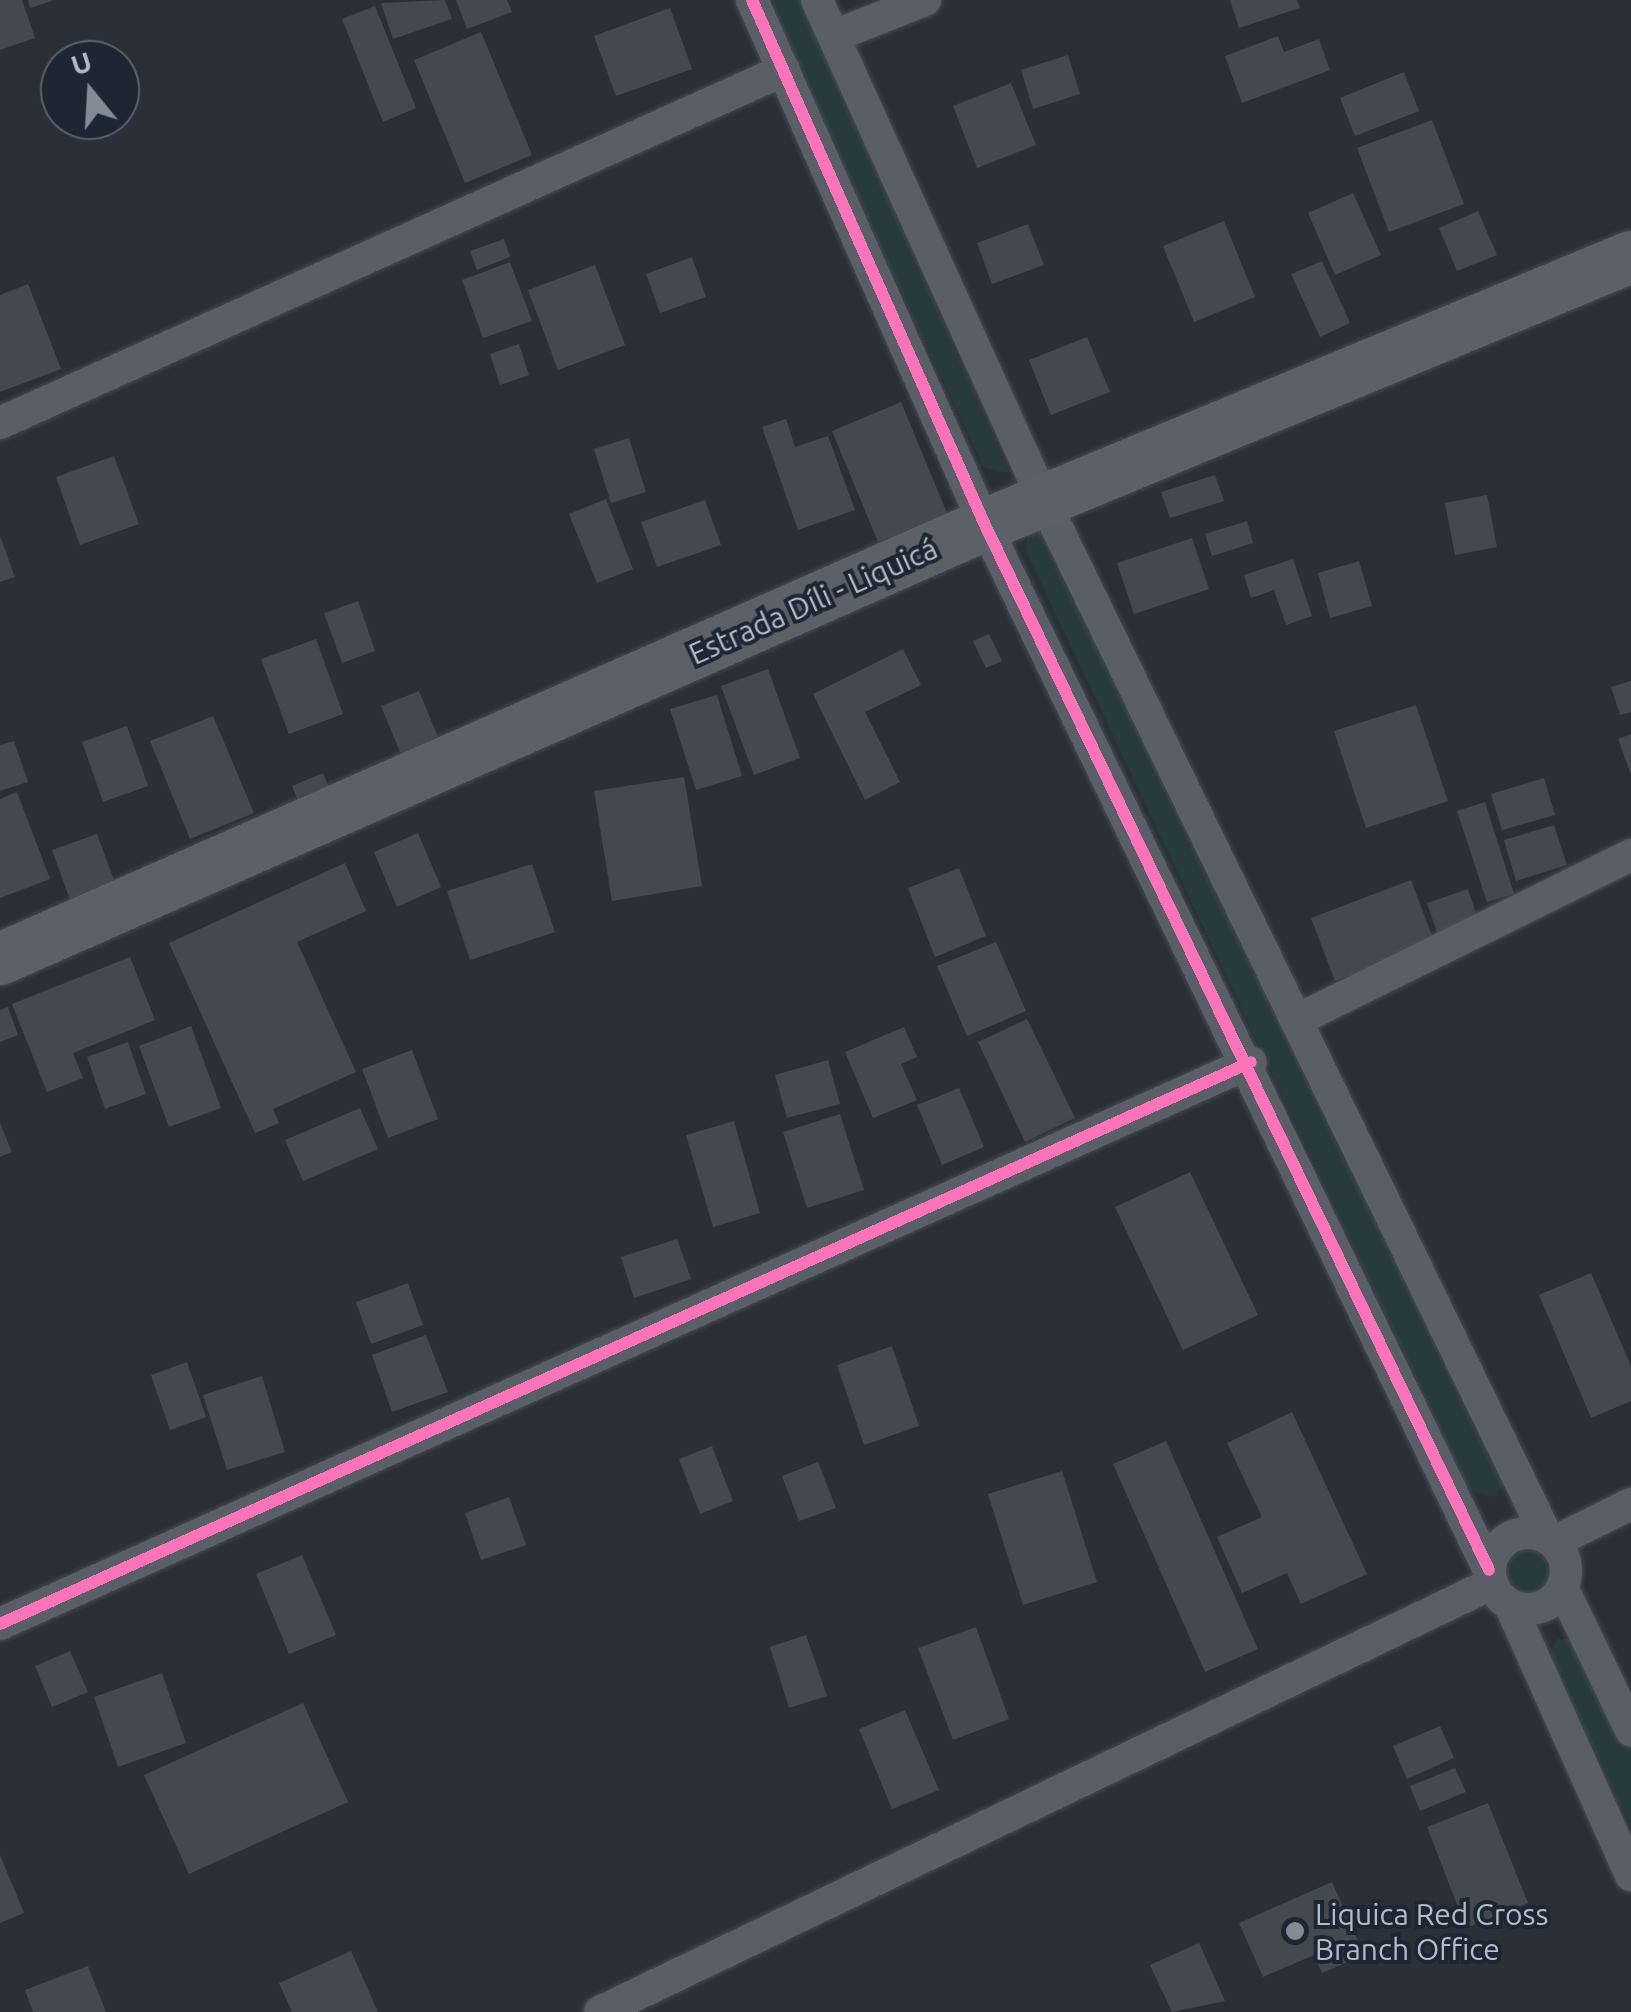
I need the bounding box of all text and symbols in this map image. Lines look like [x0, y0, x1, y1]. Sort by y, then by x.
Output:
north arrow [40, 40, 140, 140]
text: U [67, 45, 95, 81]
street label: Estrada Díli - Liquicá [683, 530, 943, 672]
place label: Liquica Red Cross Branch Office [1315, 1896, 1549, 1966]
marker: Liquica Red Cross Branch Office [1284, 1920, 1306, 1942]

